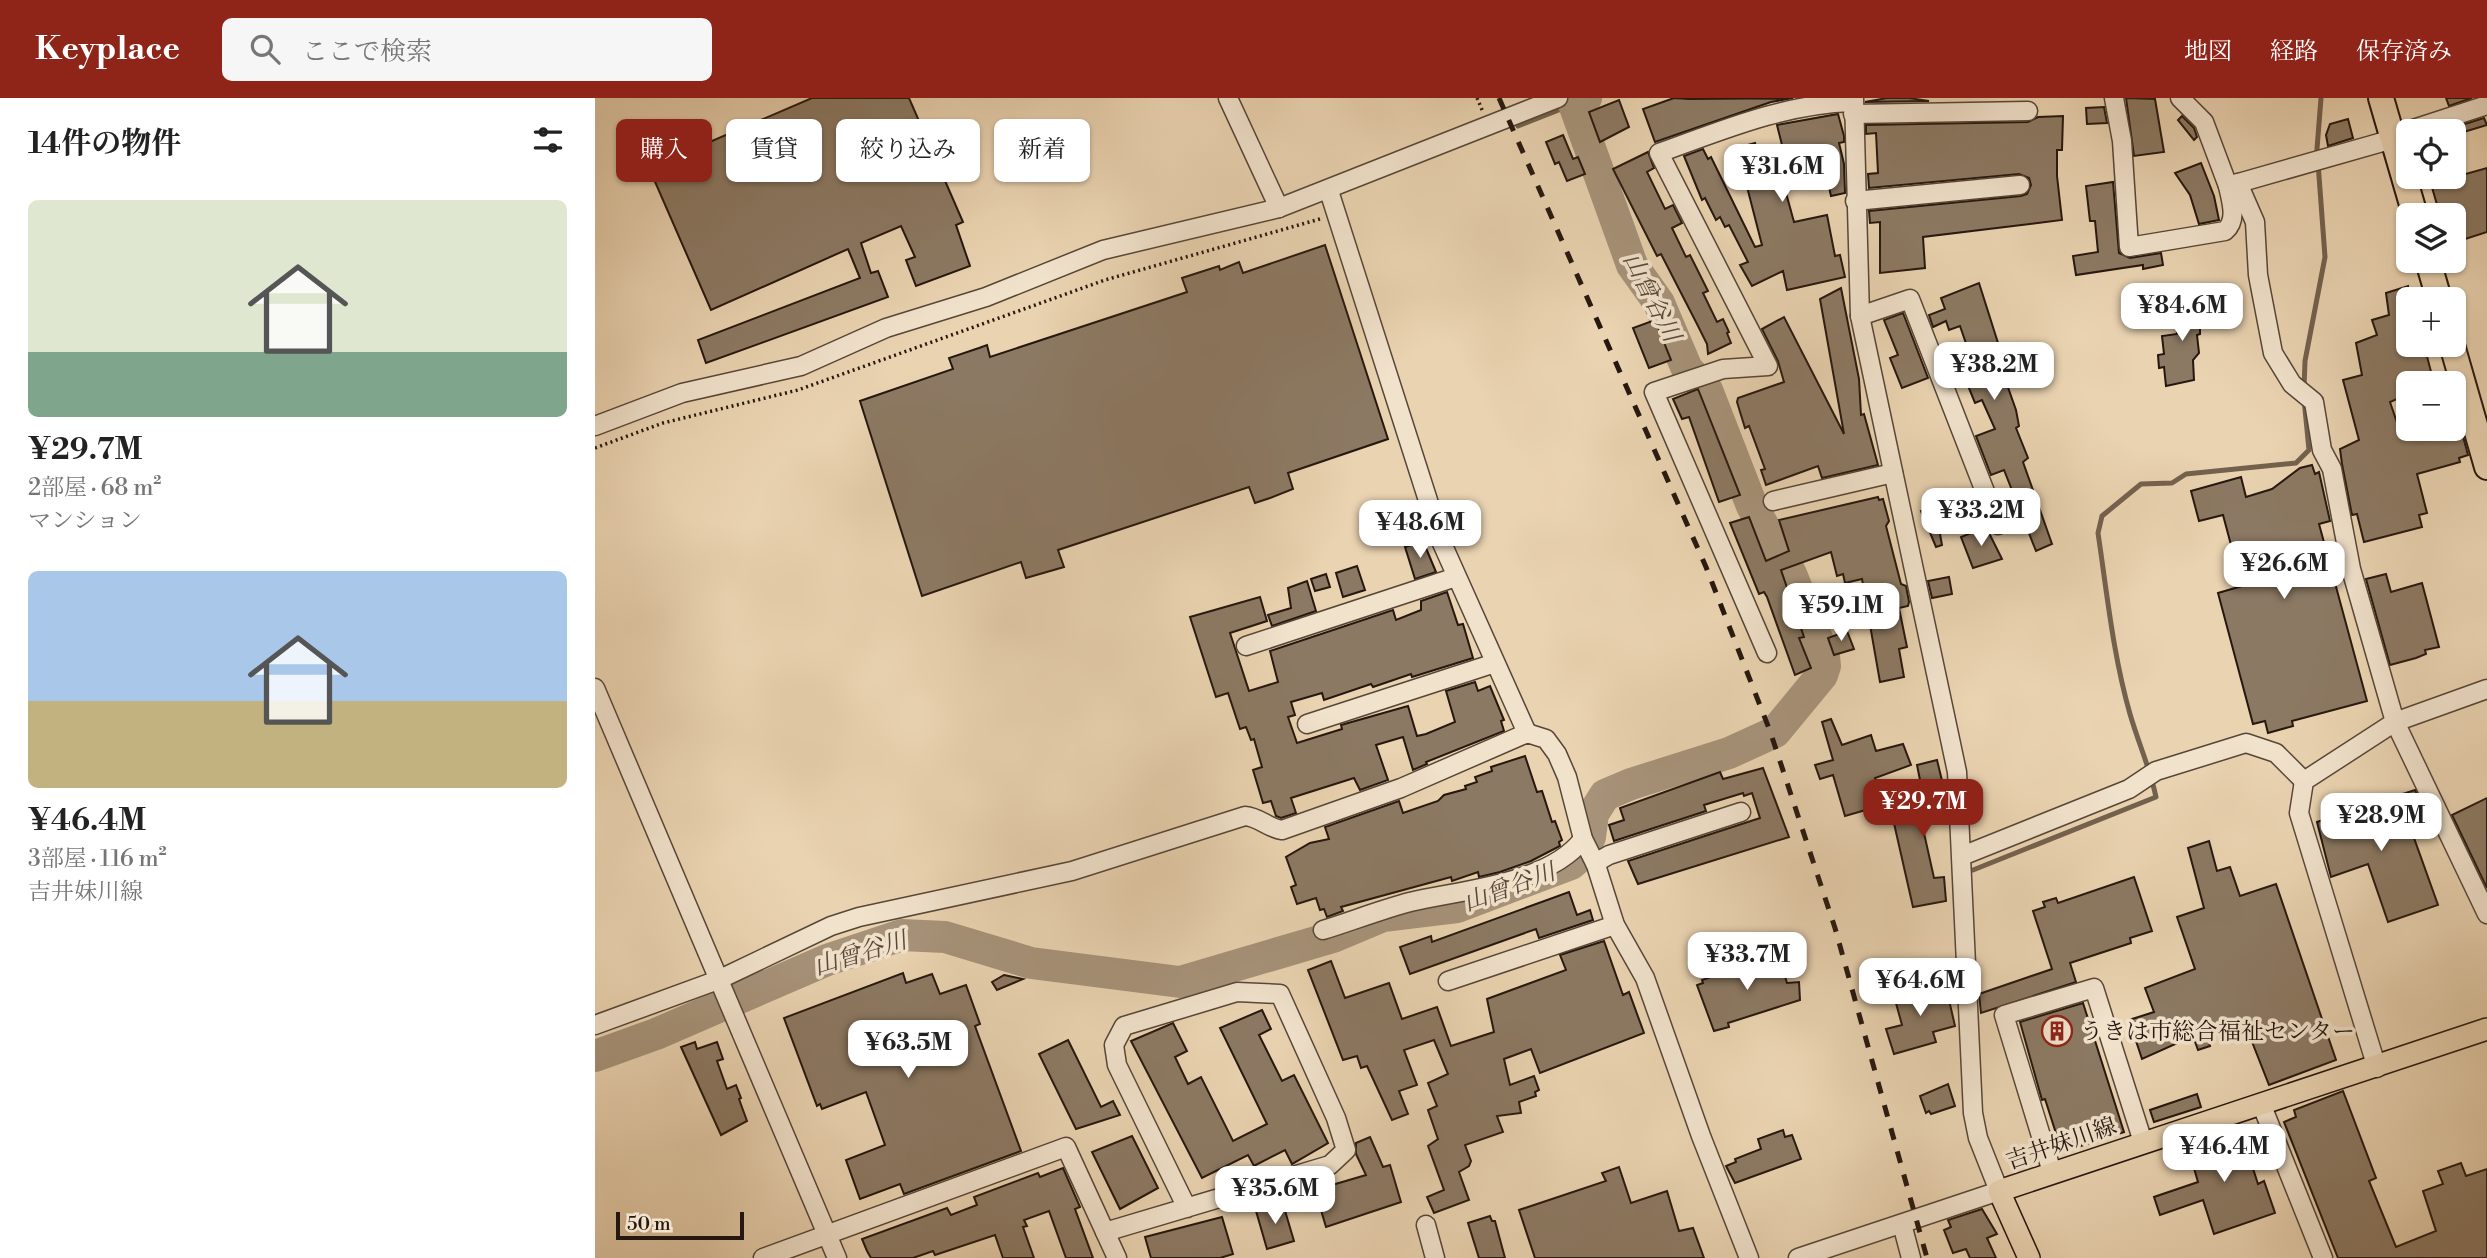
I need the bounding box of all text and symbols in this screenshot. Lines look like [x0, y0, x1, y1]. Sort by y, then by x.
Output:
search box [222, 18, 712, 81]
text: Keyplace [35, 29, 180, 70]
icon: search [246, 30, 284, 68]
text: ここで検索 [302, 36, 432, 68]
text: 地図 [2184, 37, 2232, 67]
text: 経路 [2270, 37, 2318, 67]
text: 保存済み [2356, 37, 2452, 67]
chip: 購入 [616, 119, 712, 182]
chip: 賃貸 [726, 119, 822, 182]
chip: 絞り込み [836, 119, 980, 182]
chip: 新着 [994, 119, 1090, 182]
map controls [2396, 119, 2466, 441]
button: locate [2396, 119, 2466, 189]
icon: filters [529, 121, 567, 159]
text: 14件の物件 [28, 125, 181, 163]
pin: ¥31.6M [1725, 144, 1839, 204]
text: ¥31.6M [1740, 153, 1824, 181]
button: layers [2396, 203, 2466, 273]
icon: home [235, 246, 361, 372]
water label: 山曾谷川 [1616, 248, 1688, 350]
pin: ¥84.6M [2125, 284, 2239, 343]
button: + [2396, 287, 2466, 357]
text: ¥84.6M [2137, 292, 2227, 320]
pin: ¥38.2M [1937, 342, 2051, 402]
text: ¥38.2M [1950, 351, 2038, 379]
button: − [2396, 371, 2466, 441]
text: ¥29.7M [28, 431, 142, 469]
text: 2部屋 · 68 m² [28, 474, 161, 502]
pin: ¥33.2M [1924, 489, 2038, 548]
text: ¥33.2M [1937, 497, 2025, 525]
pin: ¥48.6M [1363, 500, 1477, 560]
text: マンション [28, 507, 142, 535]
text: ¥48.6M [1375, 509, 1465, 537]
pin: ¥26.6M [2227, 542, 2341, 601]
text: ¥26.6M [2240, 550, 2328, 578]
pin: ¥59.1M [1784, 584, 1898, 643]
text: ¥59.1M [1798, 592, 1884, 620]
icon: home [235, 617, 361, 743]
pin: ¥29.7M [1866, 780, 1980, 839]
text: ¥29.7M [1879, 788, 1967, 816]
pin: ¥28.9M [2324, 794, 2438, 853]
text: ¥46.4M [28, 802, 146, 840]
text: ¥28.9M [2337, 802, 2425, 830]
text: 3部屋 · 116 m² [28, 845, 167, 873]
water label: 山曾谷川 [1459, 856, 1562, 918]
text: 吉井妹川線 [28, 878, 143, 906]
water label: 山曾谷川 [810, 925, 913, 982]
pin: ¥33.7M [1690, 932, 1804, 992]
text: ¥33.7M [1704, 941, 1790, 969]
pin: ¥64.6M [1863, 958, 1977, 1018]
text: ¥64.6M [1875, 967, 1965, 995]
building icon: うきは市総合福祉センター [2040, 1014, 2074, 1048]
place label: うきは市総合福祉センター [2080, 1018, 2355, 1046]
pin: ¥63.5M [851, 1020, 965, 1080]
text: ¥63.5M [864, 1029, 952, 1057]
street label: 吉井妹川線 [2002, 1112, 2120, 1176]
pin: ¥46.4M [2167, 1124, 2281, 1184]
text: ¥46.4M [2179, 1133, 2269, 1161]
pin: ¥35.6M [1218, 1166, 1332, 1226]
text: ¥35.6M [1231, 1175, 1319, 1203]
scale bar [616, 1209, 744, 1241]
text: 50 m [627, 1212, 671, 1236]

